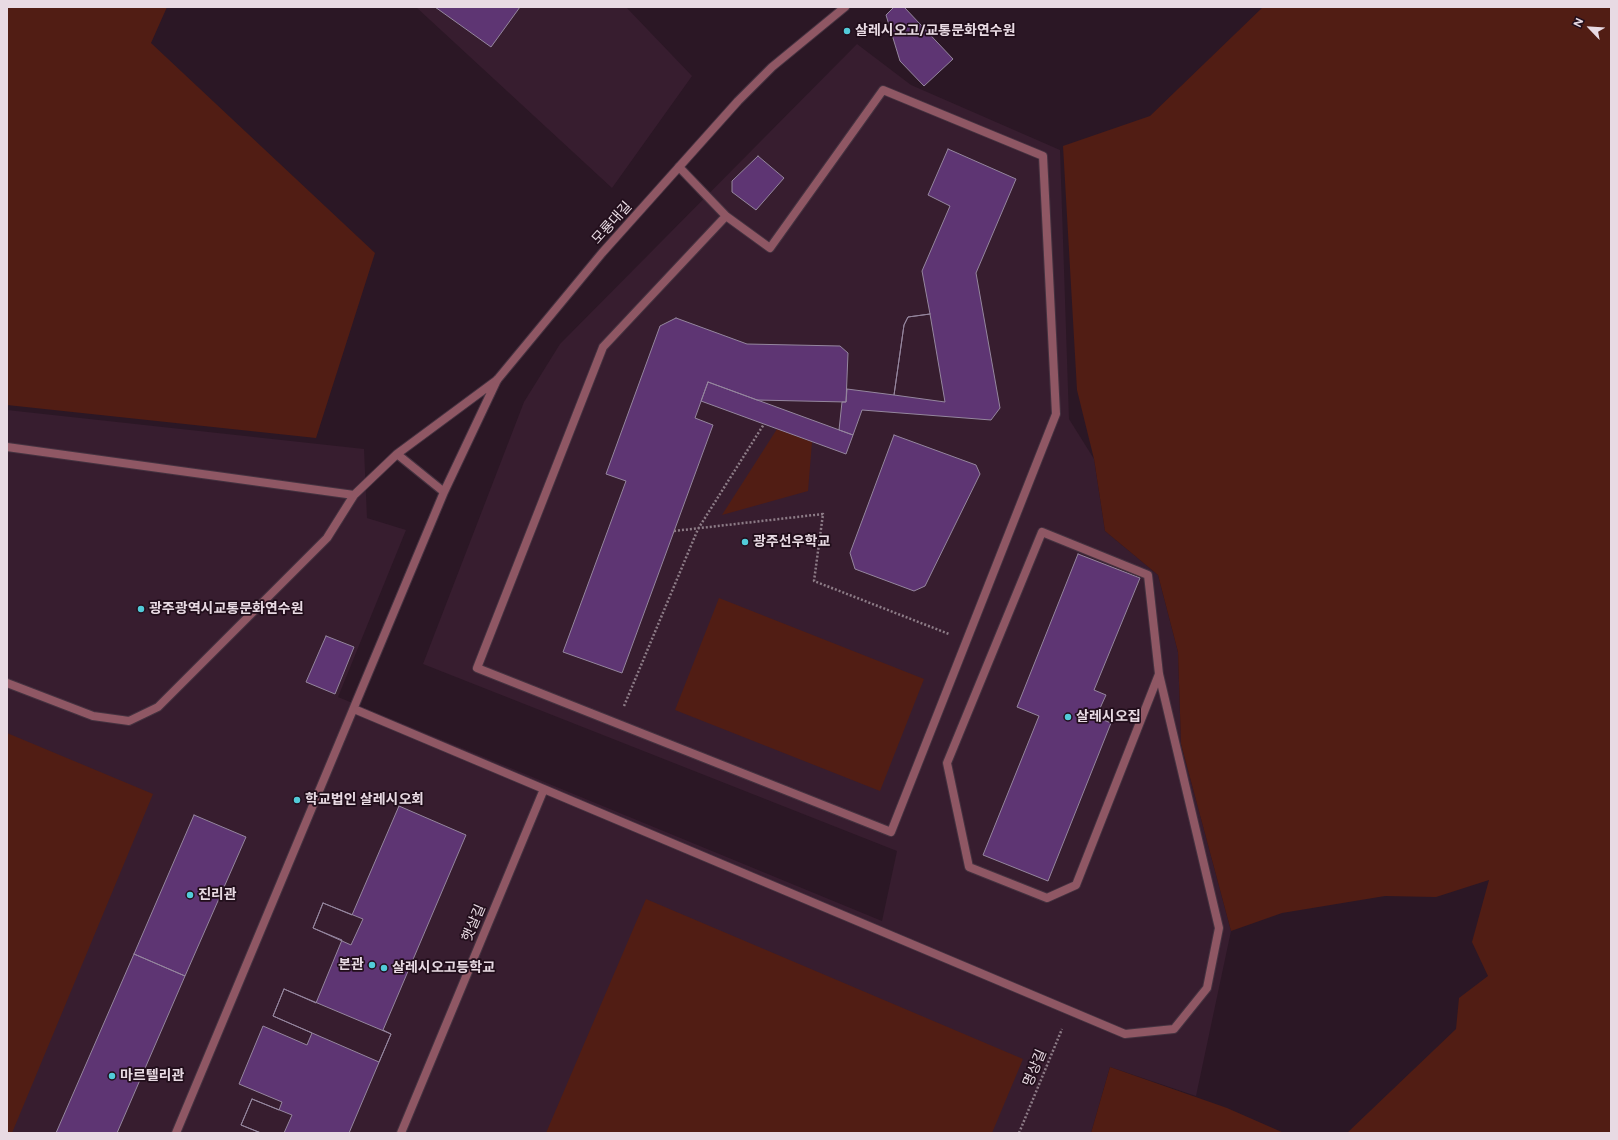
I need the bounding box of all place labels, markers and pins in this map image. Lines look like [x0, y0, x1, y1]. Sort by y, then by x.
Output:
place label: 살레시오고/교통문화연수원 [855, 23, 1016, 39]
marker: 살레시오고/교통문화연수원 [842, 26, 852, 36]
place label: 광주선우학교 [753, 534, 830, 550]
marker: 광주선우학교 [740, 537, 750, 547]
place label: 광주광역시교통문화연수원 [149, 601, 304, 617]
marker: 광주광역시교통문화연수원 [136, 604, 146, 614]
place label: 살레시오집 [1076, 709, 1140, 725]
marker: 살레시오집 [1063, 712, 1073, 722]
place label: 학교법인 살레시오회 [305, 792, 424, 808]
marker: 학교법인 살레시오회 [292, 795, 302, 805]
place label: 진리관 [198, 887, 237, 903]
marker: 진리관 [185, 890, 195, 900]
place label: 본관 [338, 957, 364, 973]
marker: 본관 [367, 960, 377, 970]
place label: 살레시오고등학교 [392, 960, 495, 976]
marker: 살레시오고등학교 [379, 963, 389, 973]
place label: 마르텔리관 [120, 1068, 184, 1084]
marker: 마르텔리관 [107, 1071, 117, 1081]

